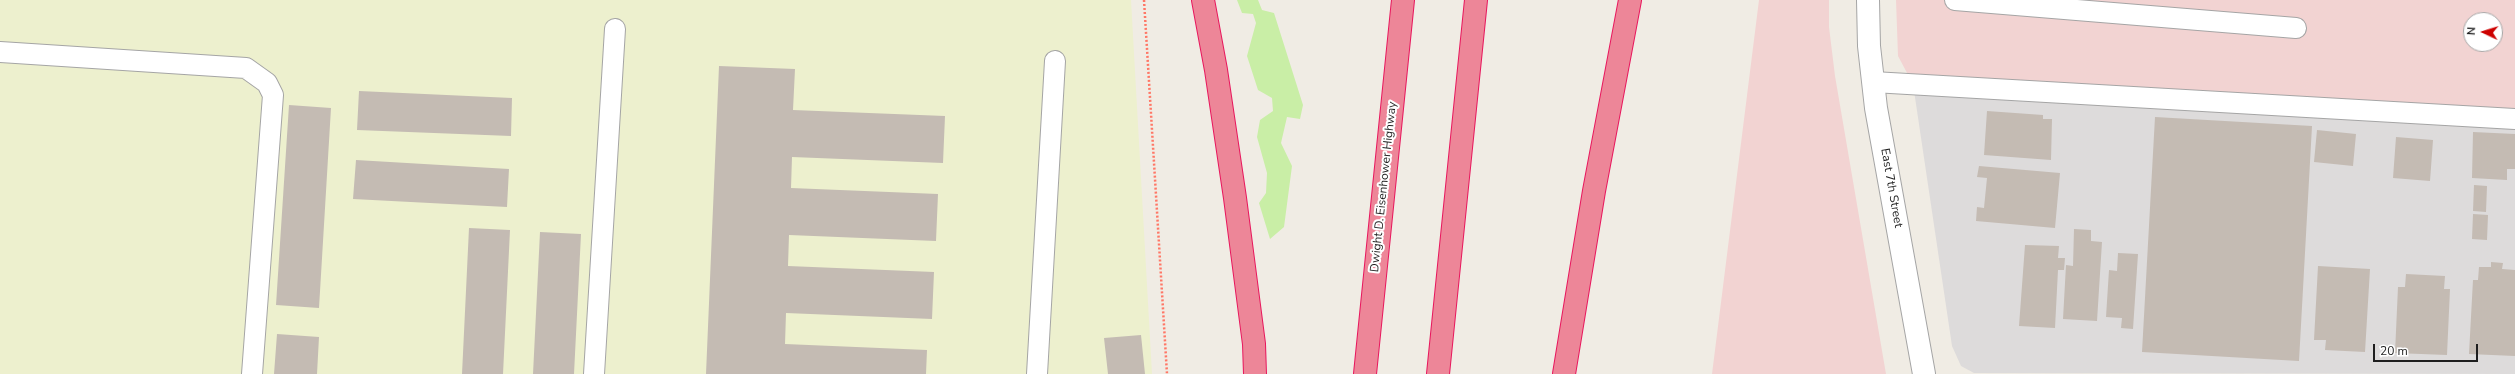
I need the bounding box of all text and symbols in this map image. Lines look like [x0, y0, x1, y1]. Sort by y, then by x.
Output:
north arrow [2463, 12, 2503, 52]
text: N [2464, 27, 2479, 36]
street label: Dwight D. Eisenhower Highway [1368, 101, 1400, 273]
street label: East 7th Street [1877, 147, 1905, 229]
scale bar [2375, 336, 2480, 362]
text: 20 m [2380, 343, 2408, 359]

